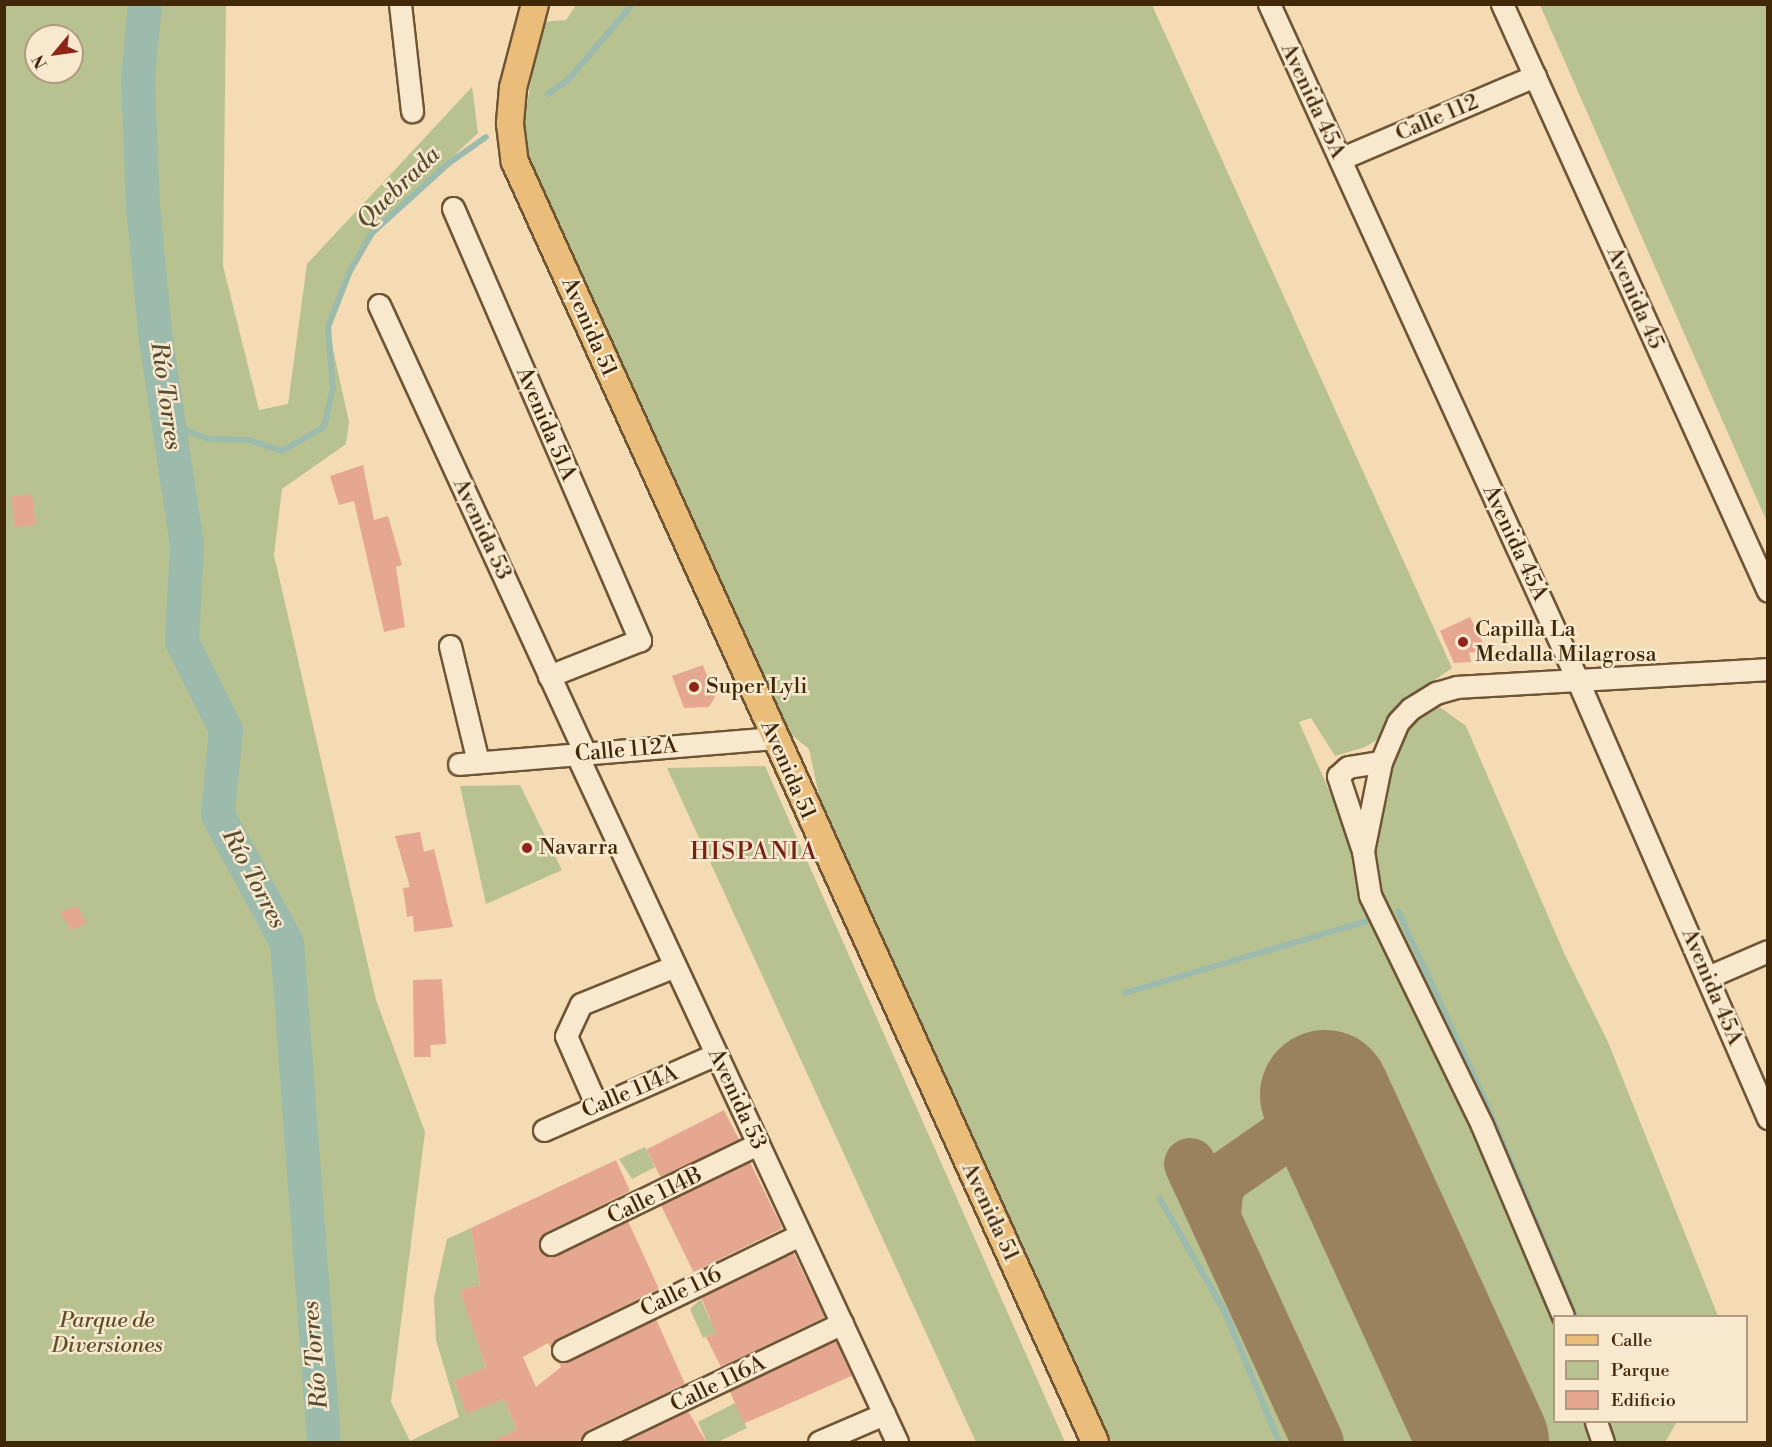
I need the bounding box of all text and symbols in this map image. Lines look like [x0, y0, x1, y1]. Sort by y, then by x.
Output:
north arrow [24, 24, 84, 84]
street label: Avenida 45A [1275, 39, 1351, 163]
text: N [28, 51, 52, 72]
street label: Calle 112 [1392, 89, 1482, 147]
water label: Quebrada [351, 141, 447, 235]
street label: Avenida 45 [1601, 243, 1669, 353]
street label: Avenida 51 [555, 273, 623, 381]
water label: Río Torres [143, 340, 187, 452]
street label: Avenida 51A [510, 363, 582, 485]
street label: Avenida 53 [447, 474, 517, 584]
street label: Avenida 45A [1477, 481, 1553, 605]
place label: Capilla La Medalla Milagrosa [1475, 616, 1657, 668]
marker: Capilla La Medalla Milagrosa [1456, 635, 1470, 649]
place label: Super Lyli [706, 674, 808, 700]
marker: Super Lyli [687, 680, 701, 694]
street label: Avenida 51 [754, 716, 822, 824]
street label: Calle 112A [574, 732, 678, 768]
water label: Río Torres [215, 824, 291, 934]
place label: Navarra [539, 835, 618, 861]
district label: HISPANIA [690, 839, 818, 867]
marker: Navarra [520, 841, 534, 855]
street label: Avenida 45A [1676, 925, 1748, 1049]
street label: Avenida 53 [702, 1044, 772, 1154]
street label: Calle 114A [578, 1060, 682, 1124]
street label: Avenida 51 [956, 1158, 1024, 1266]
street label: Calle 114B [603, 1162, 707, 1230]
street label: Calle 116 [636, 1261, 726, 1323]
water label: Río Torres [297, 1300, 335, 1410]
park label: Parque de Diversiones [51, 1307, 163, 1358]
legend [1553, 1315, 1748, 1423]
text: Calle [1611, 1329, 1652, 1352]
street label: Calle 116A [666, 1350, 770, 1418]
text: Parque [1611, 1359, 1670, 1382]
text: Edificio [1611, 1389, 1676, 1412]

